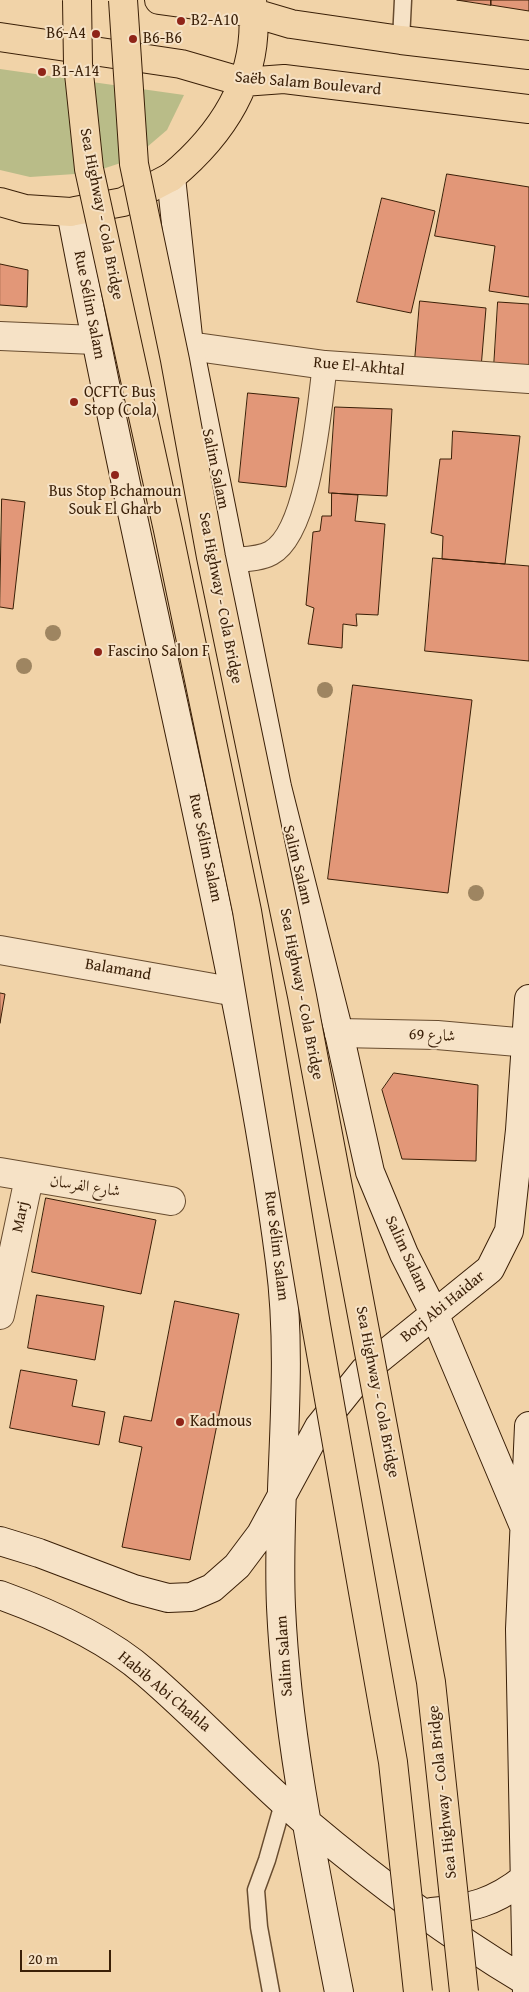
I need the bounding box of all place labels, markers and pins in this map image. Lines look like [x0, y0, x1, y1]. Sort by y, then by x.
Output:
place label: B2-A10 [191, 11, 238, 31]
marker: B2-A10 [175, 15, 187, 27]
place label: B6-A4 [46, 24, 86, 44]
marker: B6-A4 [90, 28, 102, 40]
place label: B6-B6 [143, 29, 182, 49]
marker: B6-B6 [127, 33, 139, 45]
place label: B1-A14 [52, 62, 99, 82]
marker: B1-A14 [36, 66, 48, 78]
place label: OCFTC Bus Stop (Cola) [84, 383, 157, 421]
marker: OCFTC Bus Stop (Cola) [68, 396, 80, 408]
marker: Bus Stop Bchamoun Souk El Gharb [109, 469, 121, 481]
place label: Bus Stop Bchamoun Souk El Gharb [49, 482, 181, 520]
place label: Fascino Salon F [108, 642, 210, 662]
marker: Fascino Salon F [92, 646, 104, 658]
place label: Kadmous [190, 1412, 252, 1432]
marker: Kadmous [174, 1416, 186, 1428]

